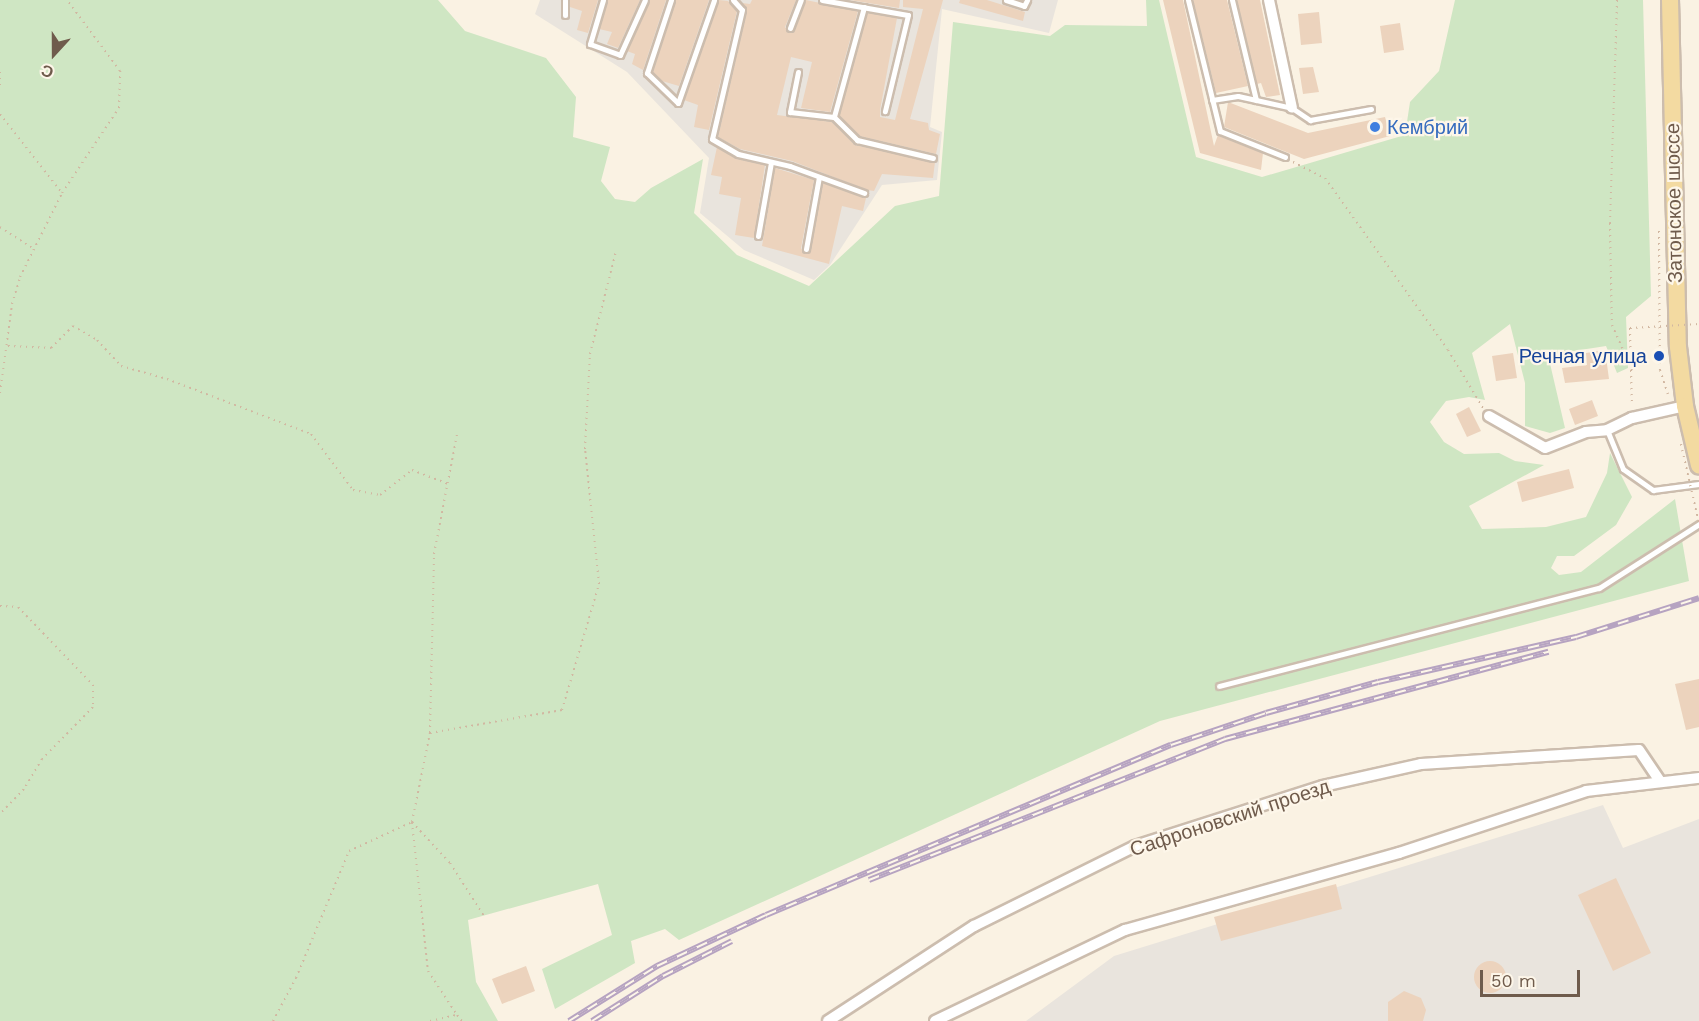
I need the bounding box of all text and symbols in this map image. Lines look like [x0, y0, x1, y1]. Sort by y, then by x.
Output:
north arrow [24, 24, 84, 84]
text: С [39, 60, 56, 82]
place label: Кембрий [1387, 115, 1468, 139]
marker: Кембрий [1368, 120, 1382, 134]
street label: Затонское шоссе [1661, 123, 1687, 283]
place label: Речная улица [1519, 344, 1647, 368]
marker: Речная улица [1652, 349, 1666, 363]
street label: Сафроновский проезд [1127, 774, 1333, 862]
scale bar [1483, 958, 1584, 996]
text: 50 m [1491, 970, 1536, 991]

